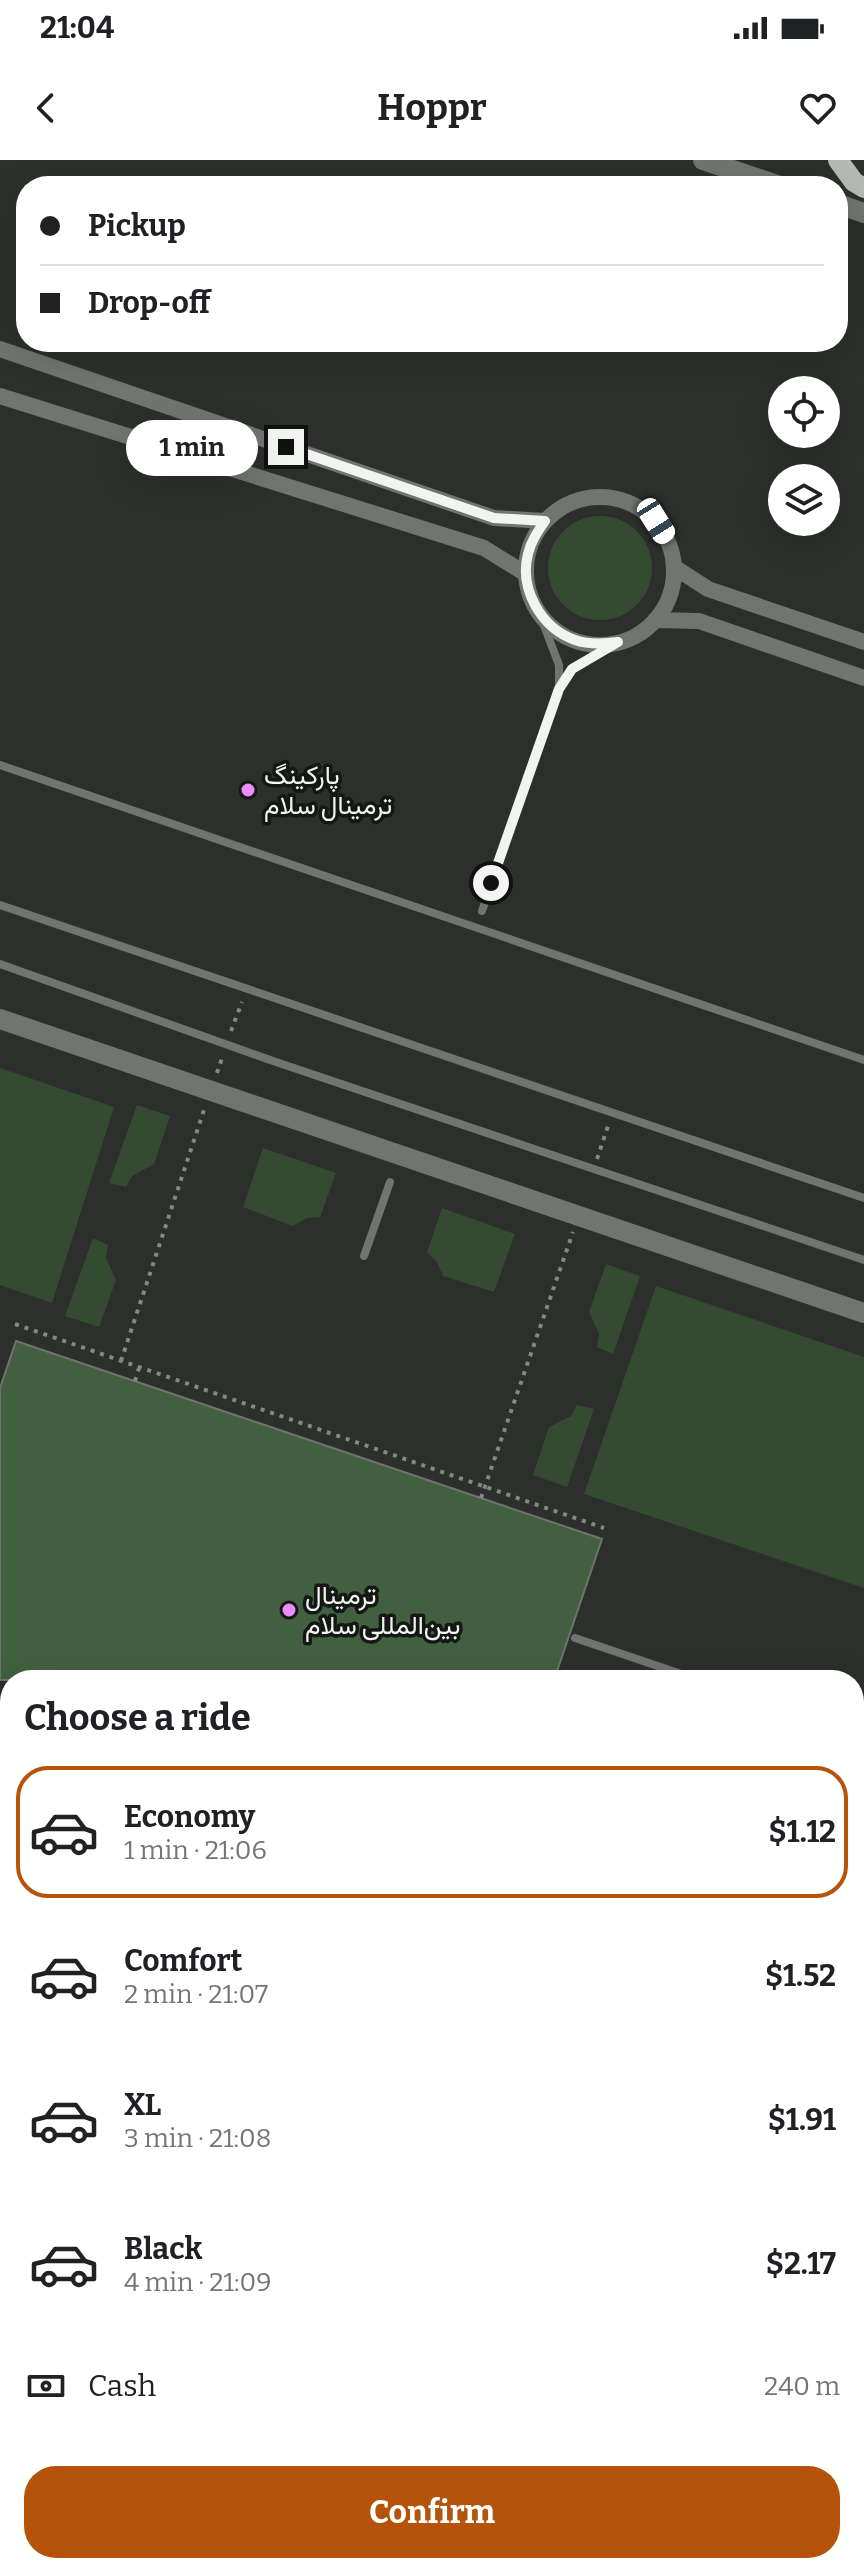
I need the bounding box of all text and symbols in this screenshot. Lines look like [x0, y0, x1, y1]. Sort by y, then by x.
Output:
text: 21:04 [40, 10, 114, 46]
icon: back [24, 86, 68, 130]
text: Hoppr [377, 86, 487, 130]
icon: heart [796, 86, 840, 130]
text: Pickup [88, 208, 186, 244]
text: Drop-off [88, 285, 210, 321]
map controls [768, 376, 840, 536]
button: locate [768, 376, 840, 448]
callout: 1 min [126, 419, 258, 475]
route end [268, 429, 304, 465]
text: 1 min [159, 432, 225, 463]
button: layers [768, 464, 840, 536]
car [633, 494, 679, 548]
place label: پارکینگ ترمینال سلام [264, 760, 392, 822]
marker: پارکینگ ترمینال سلام [239, 781, 257, 799]
route start [473, 865, 509, 901]
place label: ترمینال بین‌المللی سلام [305, 1580, 460, 1642]
marker: ترمینال بین‌المللی سلام [280, 1601, 298, 1619]
text: Choose a ride [24, 1696, 251, 1740]
icon: car [28, 1796, 100, 1868]
text: Economy [124, 1799, 255, 1835]
text: $1.12 [769, 1814, 836, 1850]
text: 1 min · 21:06 [124, 1835, 267, 1866]
icon: car [28, 1940, 100, 2012]
text: Comfort [124, 1943, 242, 1979]
text: $1.52 [765, 1958, 836, 1994]
text: 2 min · 21:07 [124, 1979, 268, 2010]
icon: car [28, 2084, 100, 2156]
text: XL [124, 2087, 161, 2123]
text: $1.91 [768, 2102, 836, 2138]
text: 3 min · 21:08 [124, 2123, 271, 2154]
icon: car [28, 2228, 100, 2300]
text: Black [124, 2231, 202, 2267]
text: $2.17 [766, 2246, 836, 2282]
text: 4 min · 21:09 [124, 2267, 271, 2298]
icon: cash [24, 2364, 68, 2408]
text: Cash [88, 2368, 156, 2404]
text: 240 m [764, 2371, 840, 2402]
button: Confirm [24, 2466, 840, 2558]

